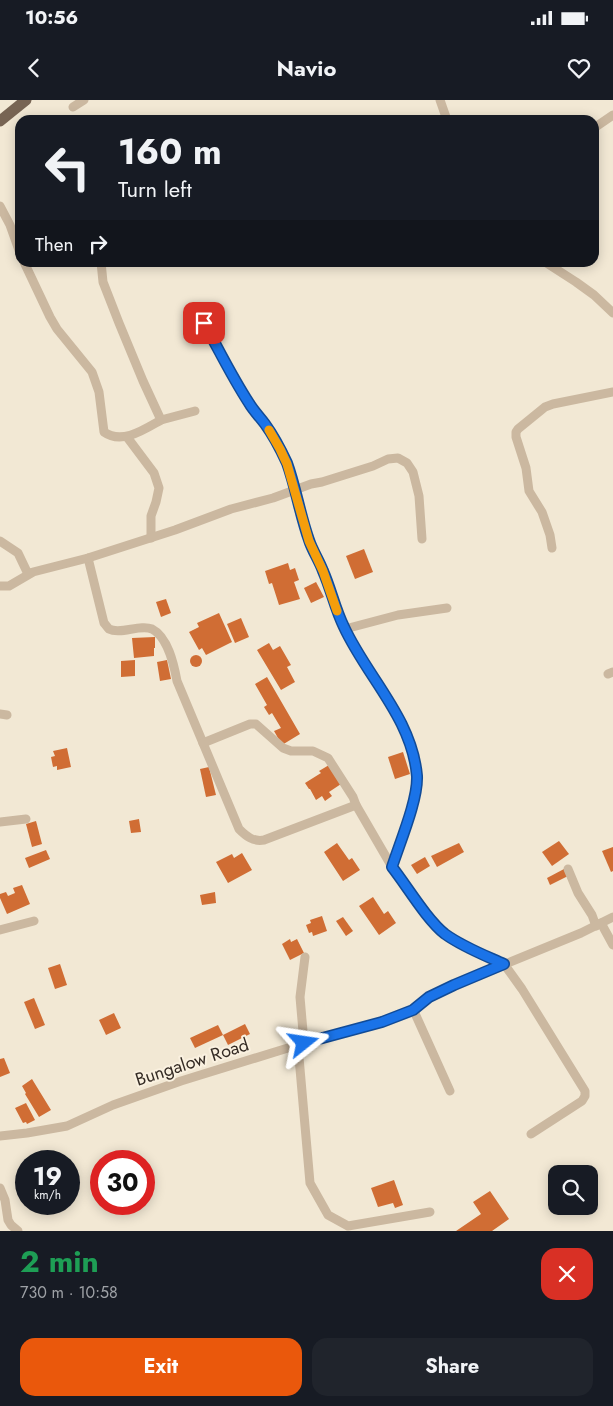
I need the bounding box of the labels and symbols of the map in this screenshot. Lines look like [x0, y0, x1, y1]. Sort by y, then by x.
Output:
pin [183, 302, 225, 344]
position arrow [277, 1016, 329, 1068]
street label: Bungalow Road [132, 1031, 252, 1093]
speed limit sign: 30 [90, 1150, 155, 1215]

